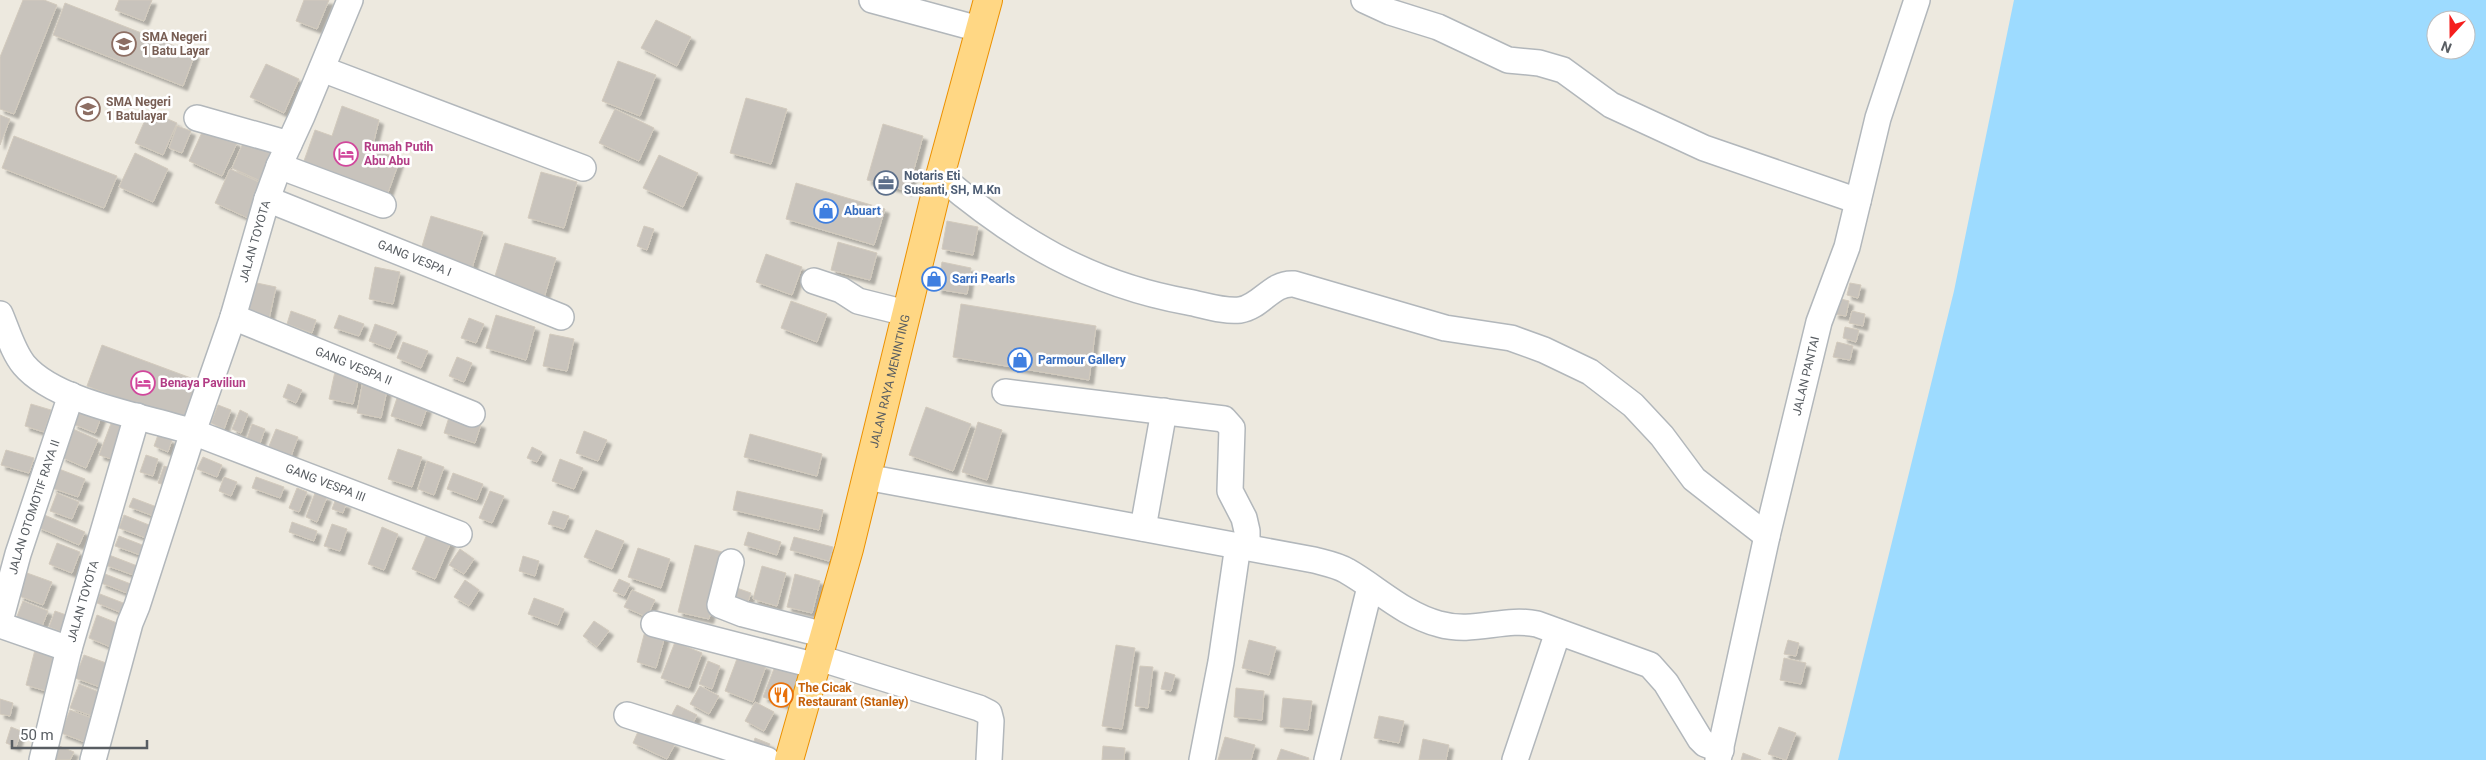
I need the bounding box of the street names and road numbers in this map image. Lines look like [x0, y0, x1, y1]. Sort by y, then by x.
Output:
street label: JALAN TOYOTA [236, 199, 273, 284]
street label: GANG VESPA I [376, 237, 453, 279]
street label: JALAN RAYA MENINTING [867, 313, 913, 450]
street label: JALAN PANTAI [1790, 335, 1822, 417]
street label: GANG VESPA II [313, 344, 394, 388]
street label: JALAN OTOMOTIF RAYA II [6, 438, 63, 576]
street label: GANG VESPA III [283, 461, 368, 505]
street label: JALAN TOYOTA [64, 558, 102, 644]

